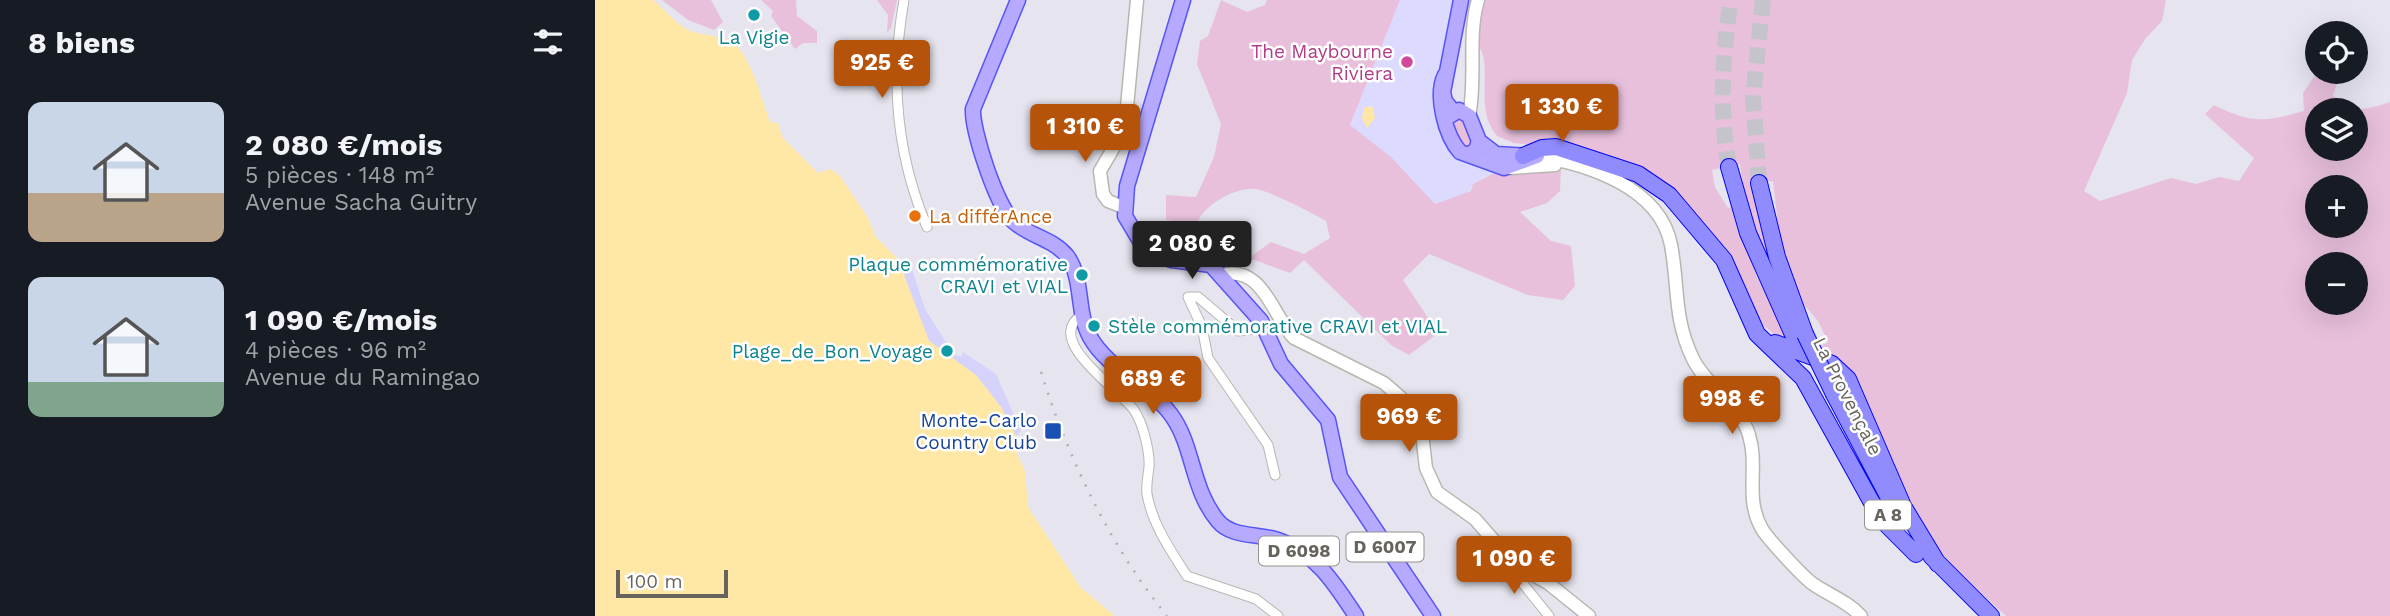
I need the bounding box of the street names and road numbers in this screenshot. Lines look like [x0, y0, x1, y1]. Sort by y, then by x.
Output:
street label: La Provençale [1808, 333, 1887, 459]
road number: A 8 [1865, 500, 1911, 530]
road number: D 6007 [1347, 532, 1423, 562]
road number: D 6098 [1259, 536, 1339, 566]

